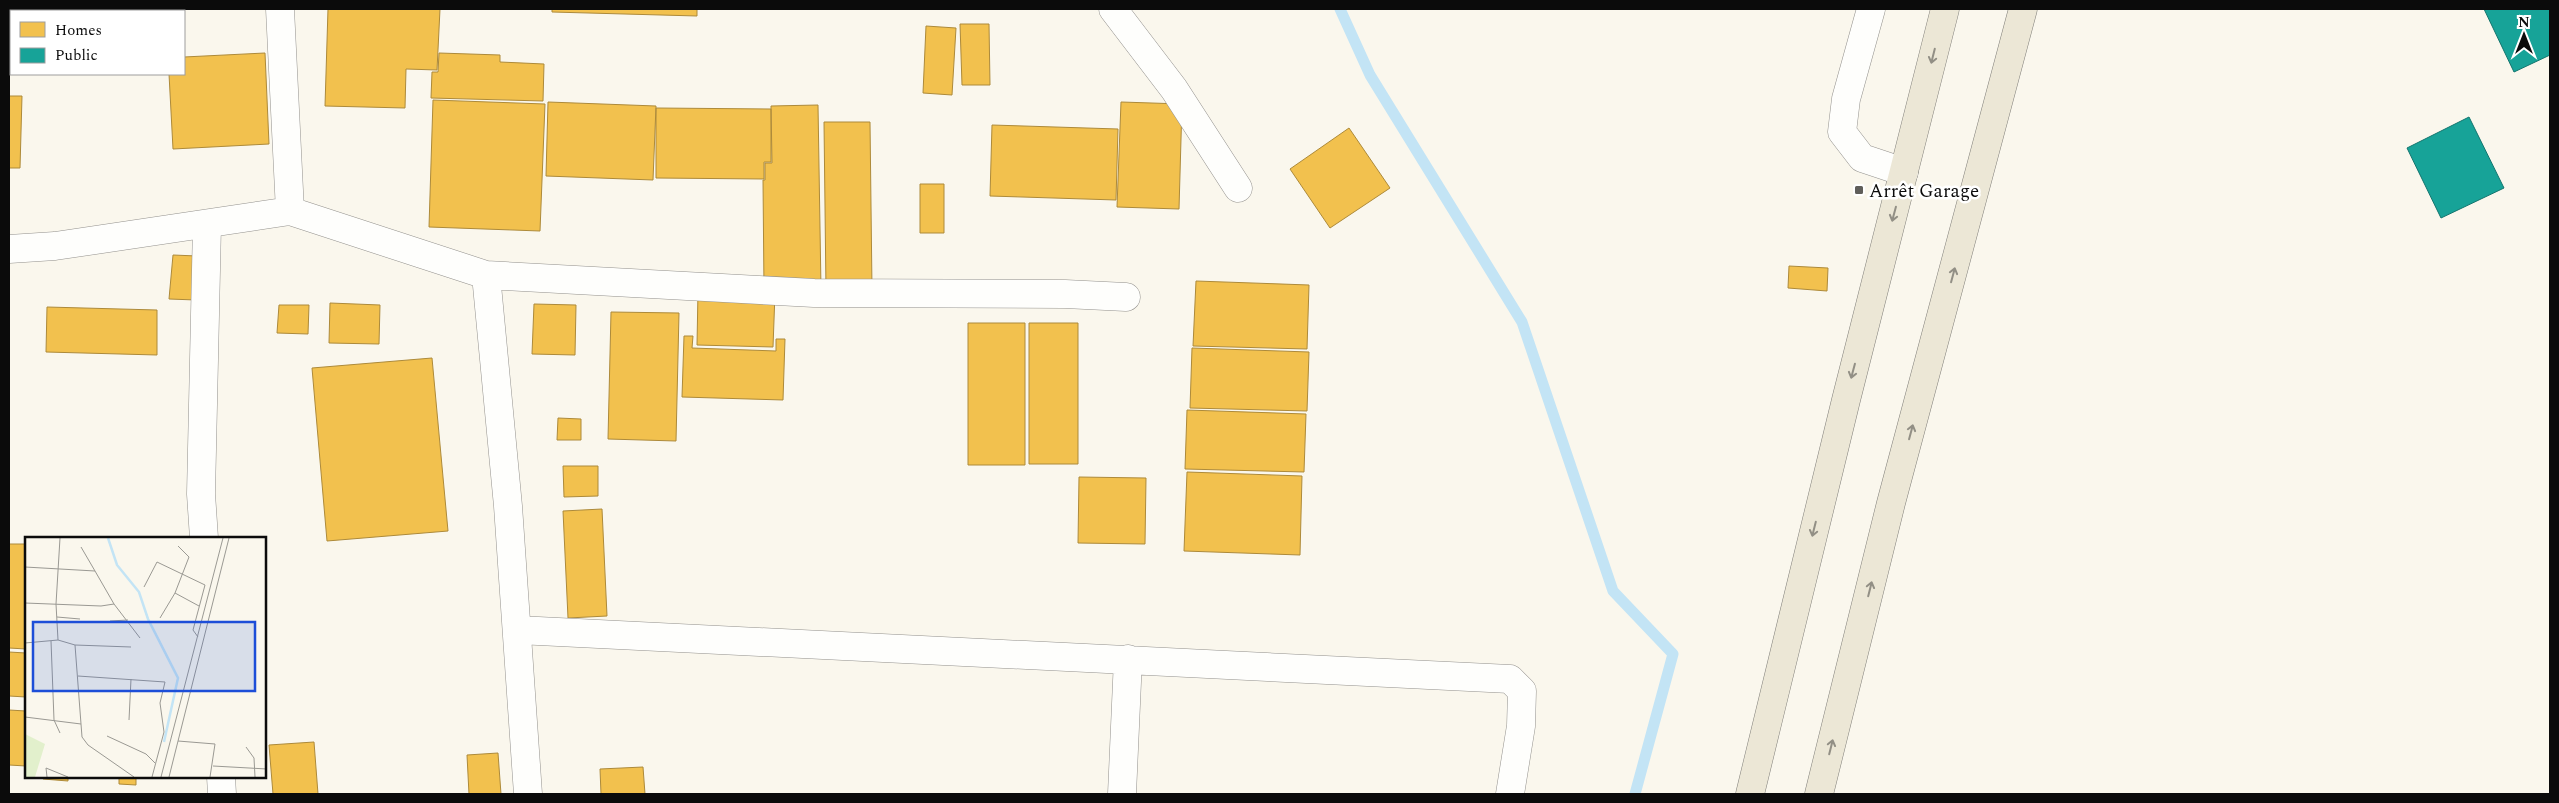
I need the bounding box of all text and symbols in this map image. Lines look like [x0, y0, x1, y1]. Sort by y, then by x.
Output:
legend [10, 10, 185, 75]
north arrow [2499, 10, 2549, 60]
text: N [2518, 12, 2530, 33]
text: Homes [55, 19, 102, 42]
text: Public [55, 44, 98, 67]
one-way arrow [1928, 48, 1937, 64]
place label: Arrêt Garage [1869, 177, 1979, 206]
marker: Arrêt Garage [1853, 184, 1865, 196]
one-way arrow [1889, 205, 1898, 221]
one-way arrow [1949, 267, 1958, 283]
one-way arrow [1848, 363, 1857, 379]
one-way arrow [1906, 424, 1916, 440]
one-way arrow [1809, 520, 1818, 536]
inset map [25, 537, 266, 778]
one-way arrow [1866, 582, 1875, 598]
one-way arrow [1827, 739, 1836, 755]

